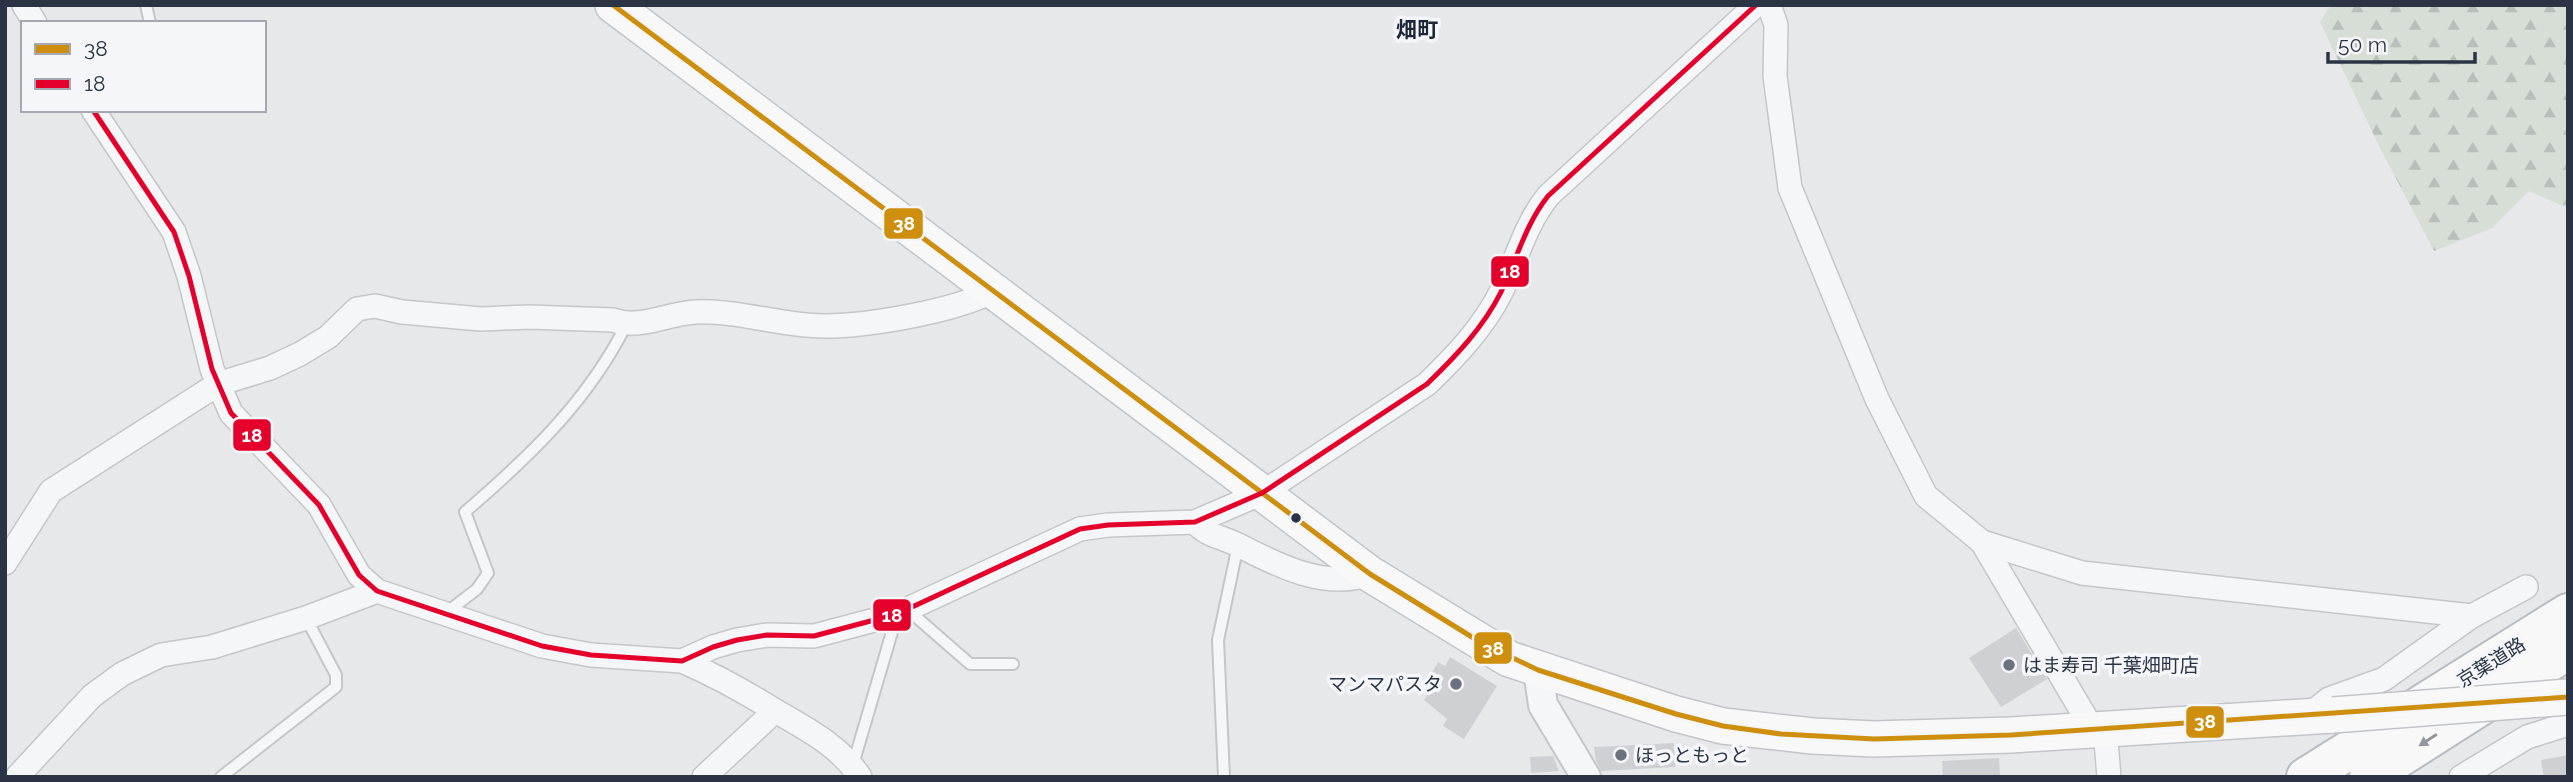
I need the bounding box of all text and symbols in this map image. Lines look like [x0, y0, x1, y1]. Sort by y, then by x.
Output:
district label: 畑町 [1396, 17, 1438, 42]
legend [21, 21, 266, 112]
scale bar [2328, 21, 2475, 65]
text: 50 m [2338, 32, 2387, 57]
text: 38 [84, 36, 108, 61]
text: 18 [84, 71, 105, 96]
line badge: 38 [883, 207, 924, 240]
text: 38 [893, 212, 915, 234]
line badge: 18 [1490, 255, 1530, 288]
text: 18 [1500, 260, 1520, 282]
line badge: 18 [232, 418, 272, 452]
text: 18 [242, 424, 262, 446]
unlabelled marker [1289, 511, 1303, 525]
line badge: 18 [872, 598, 912, 632]
text: 18 [882, 604, 902, 626]
line badge: 38 [1473, 631, 1513, 665]
street label: 京葉道路 [2453, 633, 2529, 691]
text: 38 [1482, 637, 1504, 659]
place label: はま寿司 千葉畑町店 [2023, 654, 2199, 676]
marker: はま寿司 千葉畑町店 [2001, 657, 2017, 673]
place label: マンマパスタ [1328, 673, 1442, 695]
marker: マンマパスタ [1448, 676, 1464, 692]
line badge: 38 [2185, 705, 2225, 739]
text: 38 [2194, 710, 2216, 732]
one-way arrow [2419, 733, 2437, 747]
place label: ほっともっと [1635, 744, 1749, 766]
marker: ほっともっと [1613, 747, 1629, 763]

